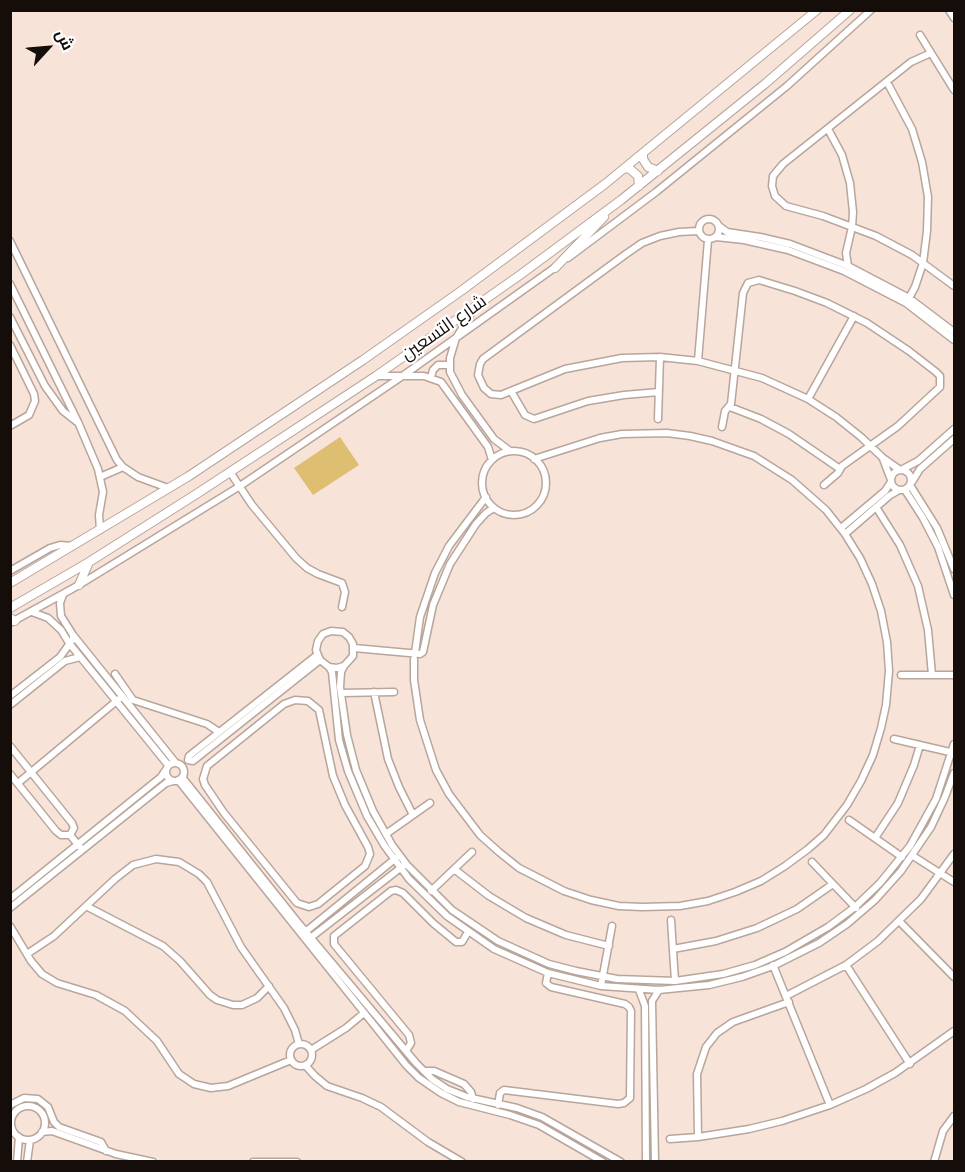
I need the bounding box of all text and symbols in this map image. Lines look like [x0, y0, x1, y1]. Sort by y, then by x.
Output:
north arrow [18, 18, 78, 78]
text: ش [52, 26, 78, 53]
street label: شارع التسعين [397, 291, 491, 365]

